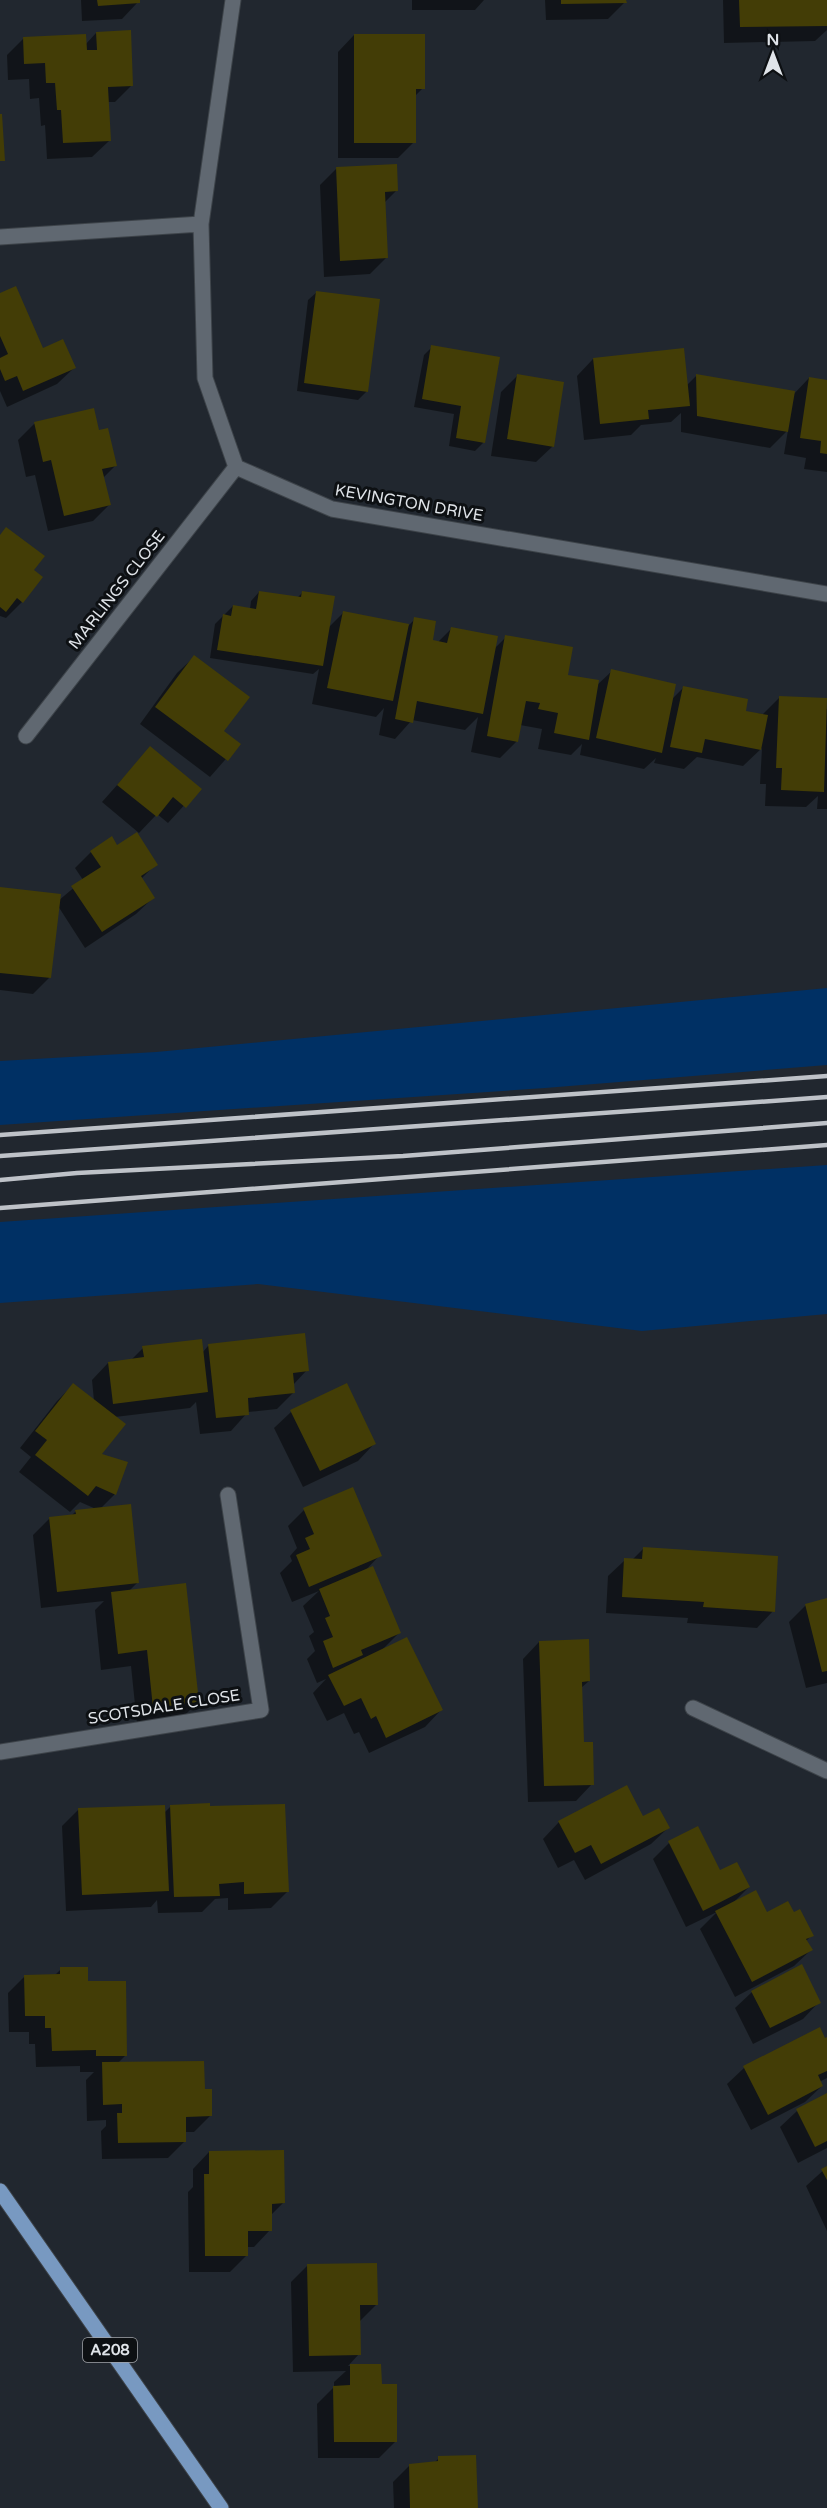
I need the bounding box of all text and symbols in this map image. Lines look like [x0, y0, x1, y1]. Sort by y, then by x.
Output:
north arrow [743, 24, 803, 84]
text: N [767, 30, 779, 50]
street label: KEVINGTON DRIVE [333, 480, 485, 526]
street label: MARLINGS CLOSE [65, 527, 169, 653]
street label: SCOTSDALE CLOSE [87, 1685, 241, 1729]
road number: A208 [83, 2338, 137, 2362]

